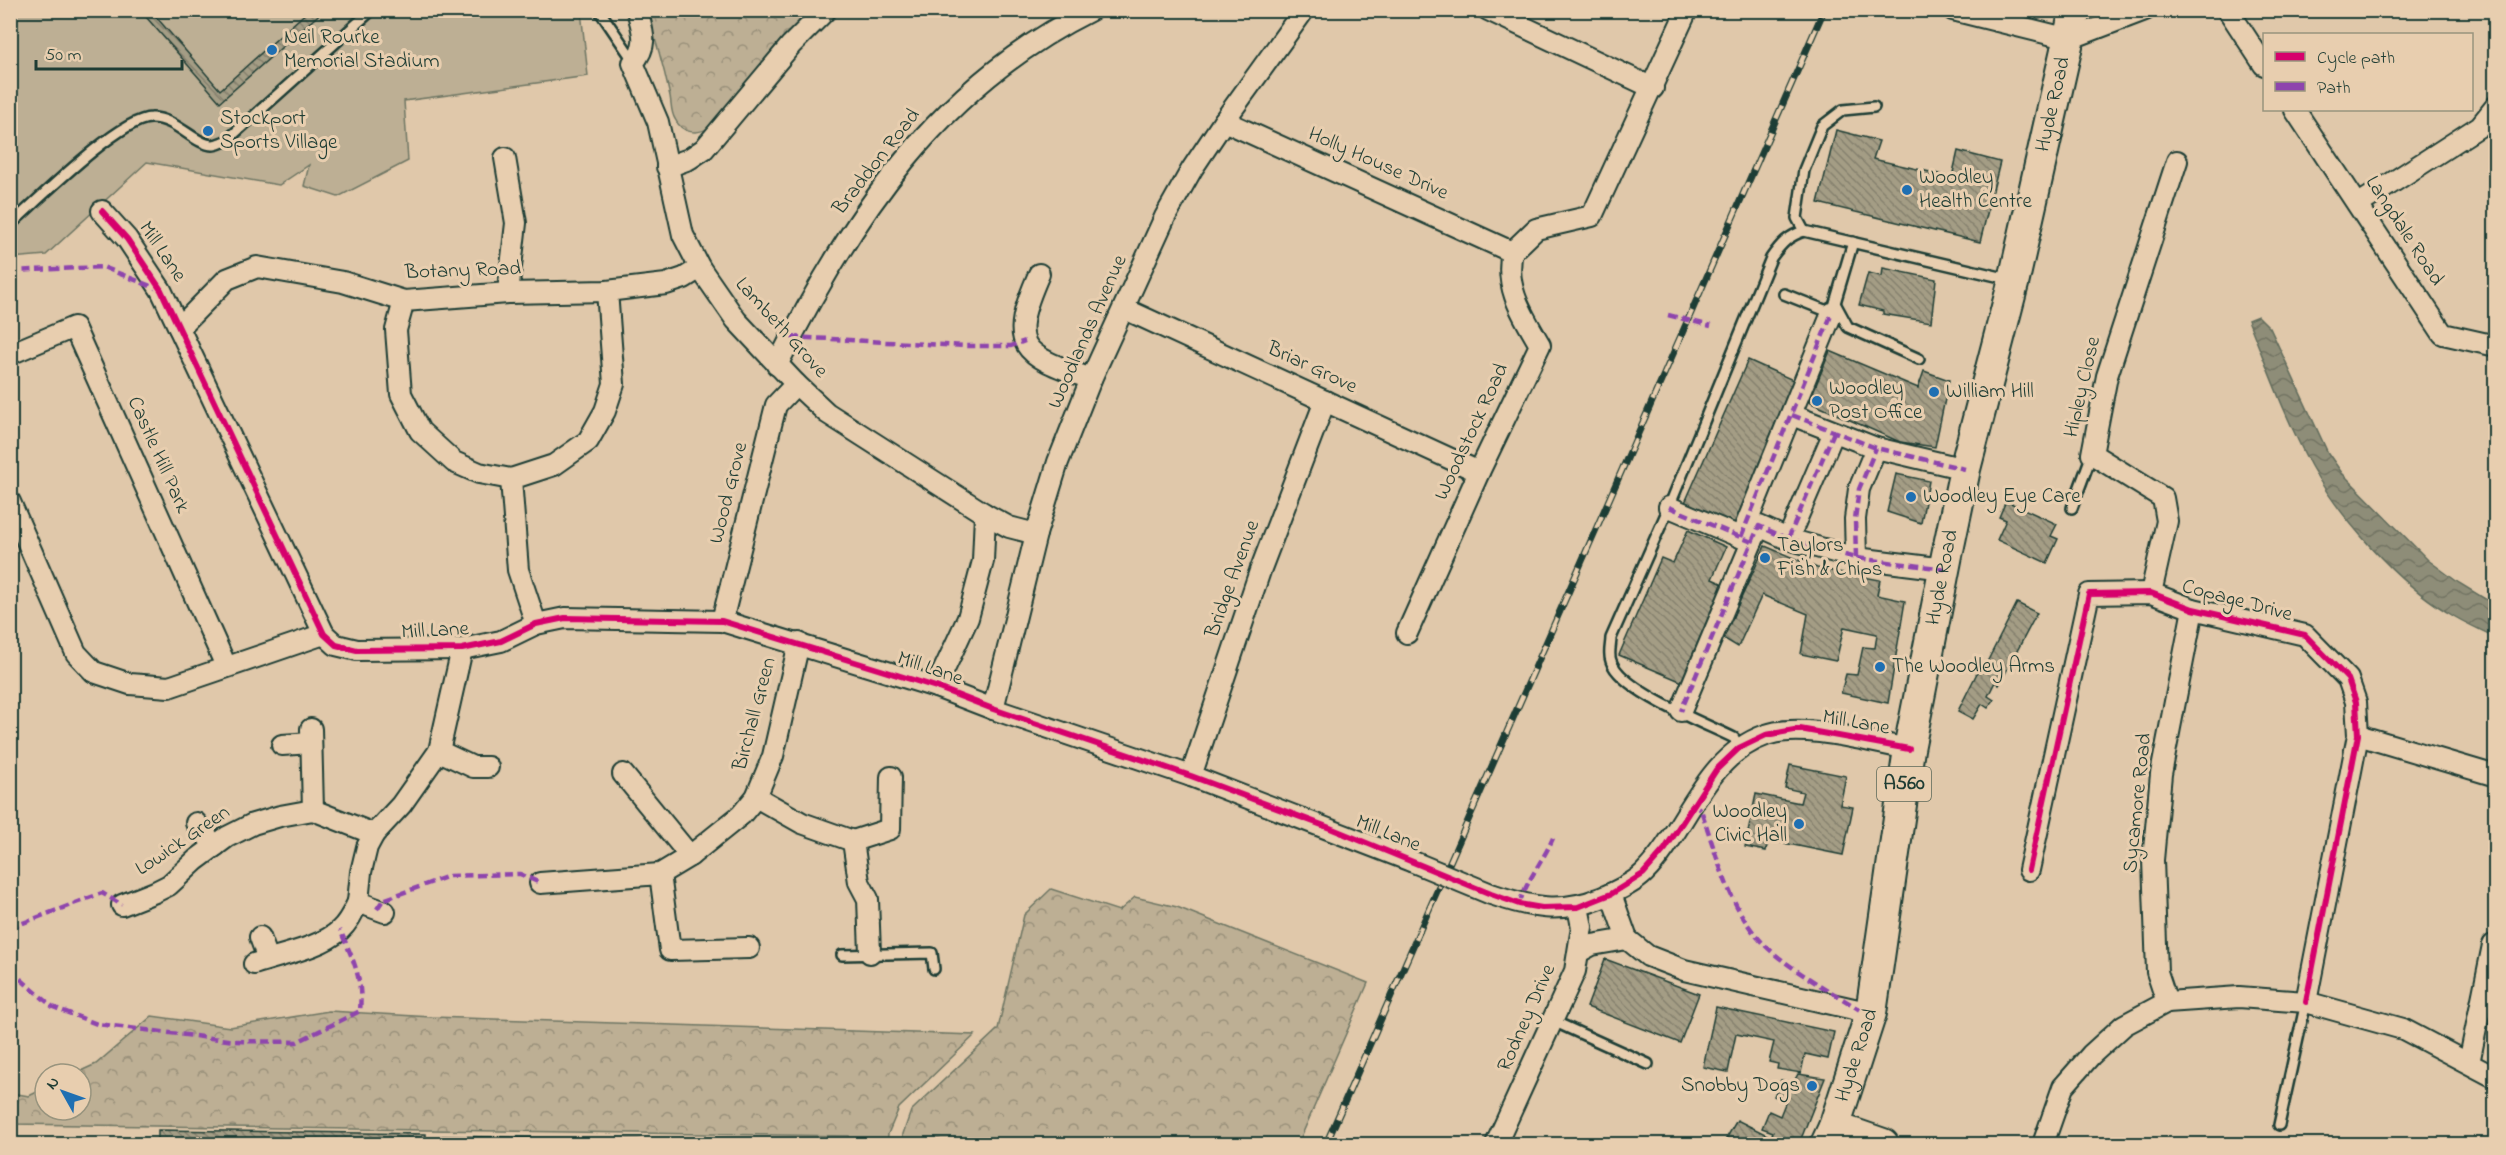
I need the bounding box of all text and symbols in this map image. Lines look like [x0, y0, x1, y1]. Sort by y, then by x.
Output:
place label: Neil Rourke Memorial Stadium [284, 23, 439, 77]
scale bar [36, 33, 182, 71]
legend [2263, 33, 2473, 111]
text: 50 m [45, 43, 82, 69]
marker: Neil Rourke Memorial Stadium [265, 43, 279, 57]
text: Cycle path [2317, 46, 2395, 72]
street label: Hyde Road [2028, 54, 2079, 155]
text: Path [2317, 76, 2351, 102]
street label: Braddon Road [825, 102, 928, 222]
place label: Stockport Sports Village [220, 104, 338, 160]
street label: Holly House Drive [1302, 120, 1453, 210]
marker: Stockport Sports Village [201, 124, 215, 138]
place label: Woodley Health Centre [1919, 163, 2033, 217]
street label: Langdale Road [2355, 170, 2451, 293]
marker: Woodley Health Centre [1900, 183, 1914, 197]
street label: Mill Lane [131, 216, 194, 289]
street label: Woodlands Avenue [1041, 250, 1136, 414]
street label: Botany Road [403, 254, 522, 290]
street label: Lambeth Grove [727, 271, 835, 386]
street label: Hipley Close [2057, 333, 2111, 441]
street label: Briar Grove [1261, 334, 1362, 402]
street label: Woodstock Road [1427, 358, 1517, 505]
place label: Woodley Post Office [1829, 374, 1923, 428]
place label: William Hill [1946, 377, 2034, 407]
marker: William Hill [1927, 385, 1941, 399]
street label: Castle Hill Park [119, 392, 197, 519]
marker: Woodley Post Office [1810, 394, 1824, 408]
street label: Wood Grove [702, 438, 756, 547]
place label: Woodley Eye Care [1923, 482, 2081, 514]
marker: Woodley Eye Care [1904, 490, 1918, 504]
street label: Bridge Avenue [1198, 515, 1270, 644]
street label: Hyde Road [1919, 527, 1967, 628]
place label: Taylors Fish & Chips [1776, 531, 1883, 585]
marker: Taylors Fish & Chips [1758, 551, 1772, 565]
street label: Copage Drive [2178, 572, 2296, 632]
street label: Mill Lane [400, 614, 470, 648]
street label: Mill Lane [893, 644, 967, 694]
place label: The Woodley Arms [1892, 652, 2055, 684]
street label: Birchall Green [725, 654, 785, 775]
marker: The Woodley Arms [1873, 660, 1887, 674]
street label: Mill Lane [1820, 702, 1893, 744]
street label: Sycamore Road [2116, 731, 2162, 875]
road number: A560 [1877, 767, 1931, 801]
place label: Woodley Civic Hall [1712, 797, 1787, 851]
street label: Lowick Green [129, 798, 237, 884]
street label: Mill Lane [1351, 807, 1426, 861]
marker: Woodley Civic Hall [1792, 817, 1806, 831]
street label: Rodney Drive [1490, 959, 1566, 1077]
street label: Hyde Road [1828, 1005, 1886, 1106]
north arrow [33, 1062, 93, 1122]
place label: Snobby Dogs [1681, 1071, 1800, 1103]
text: N [40, 1072, 66, 1095]
marker: Snobby Dogs [1805, 1079, 1819, 1093]

